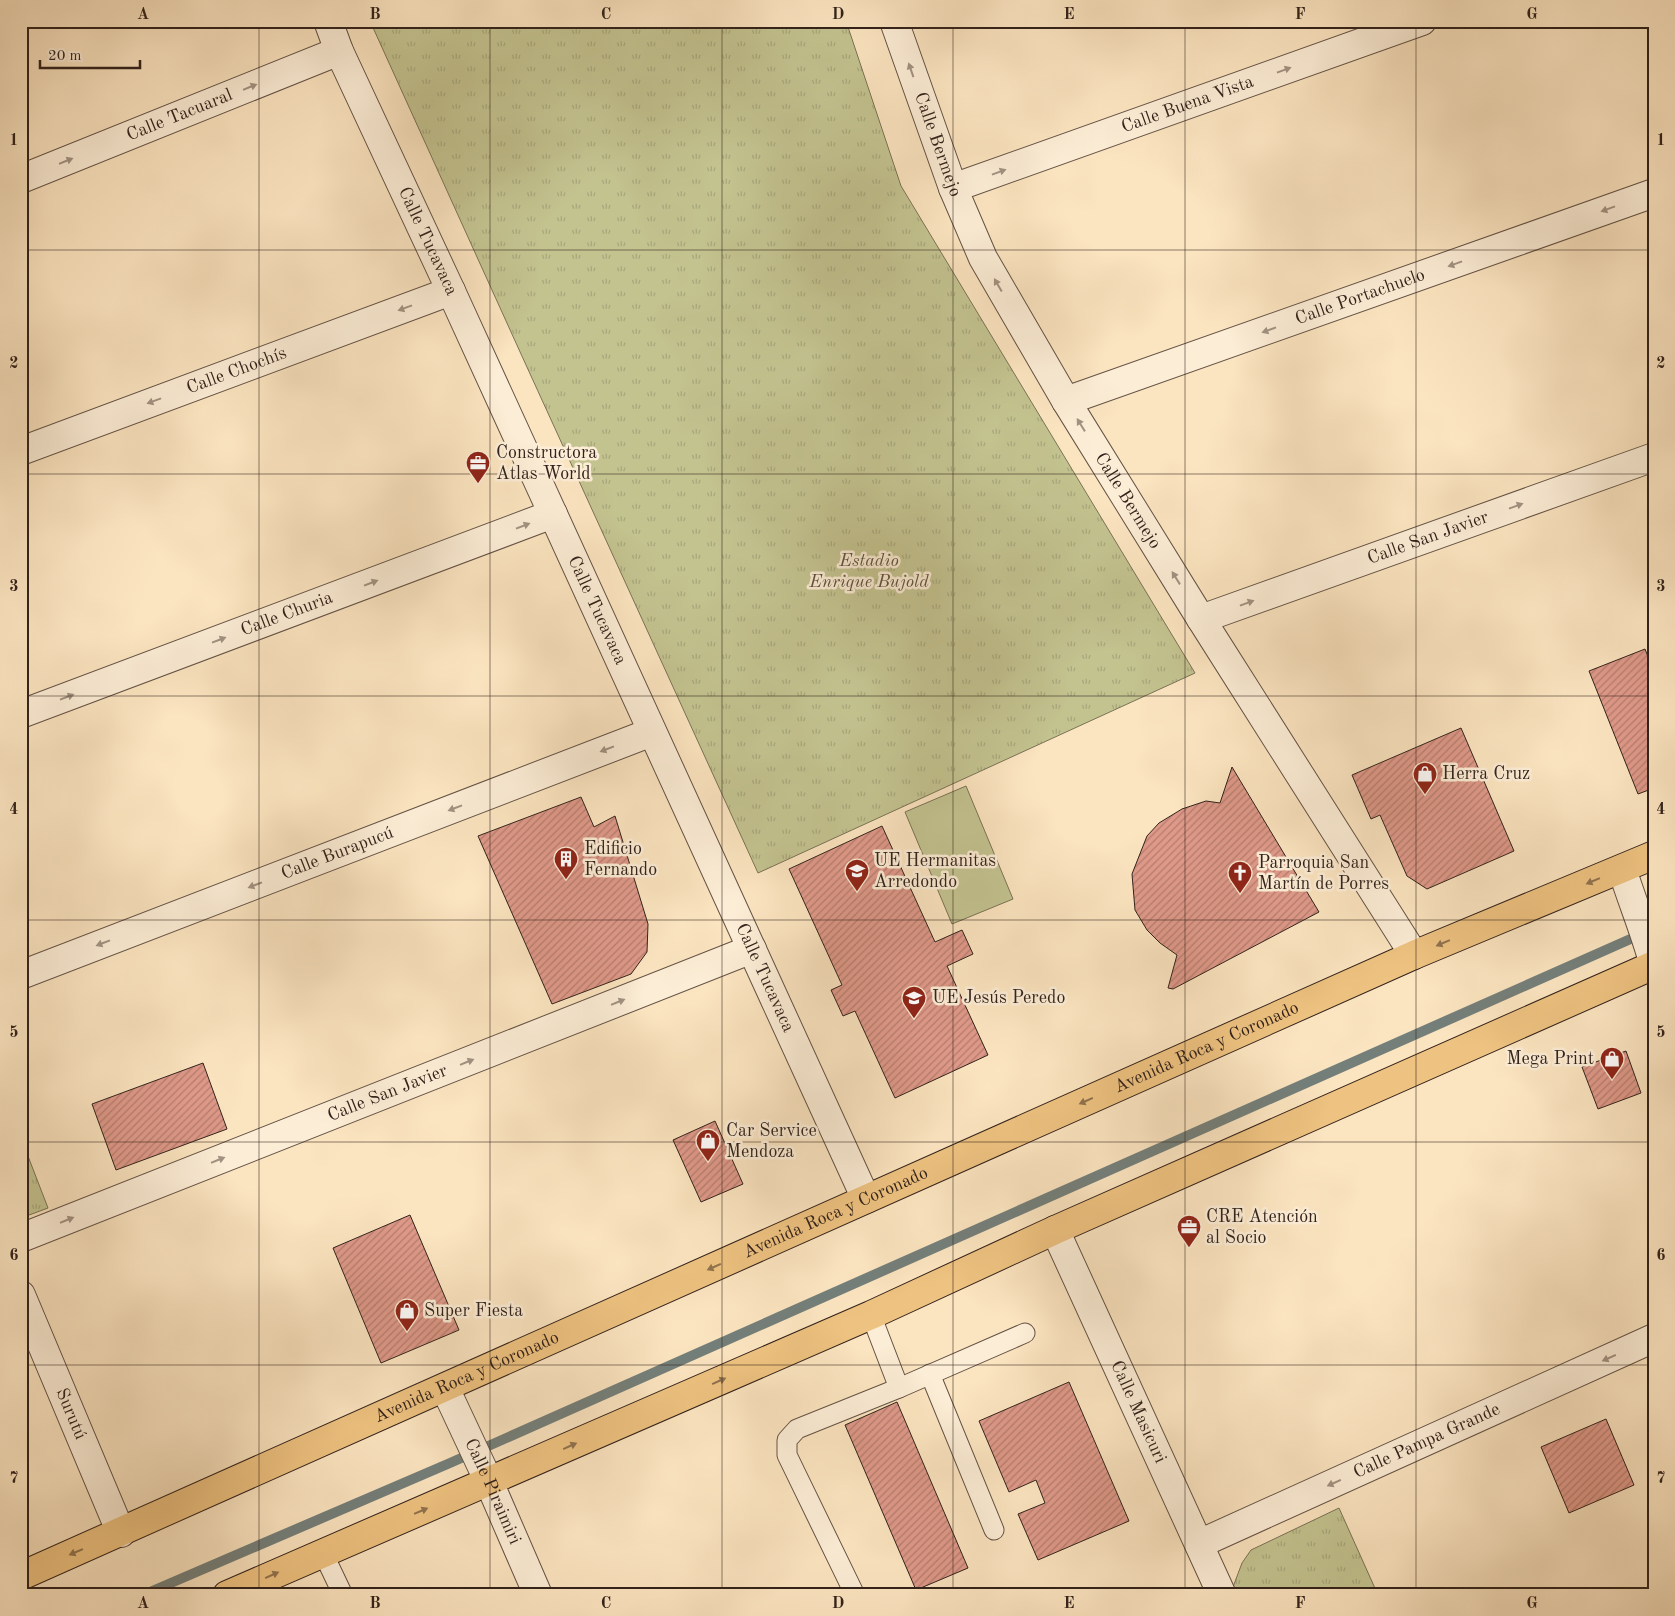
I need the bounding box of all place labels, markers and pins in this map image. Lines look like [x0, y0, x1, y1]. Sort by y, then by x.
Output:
place label: Constructora Atlas World [496, 444, 597, 483]
office icon: Constructora Atlas World [465, 450, 491, 484]
shop icon: Herra Cruz [1412, 761, 1438, 795]
place label: Herra Cruz [1442, 765, 1530, 783]
place label: Edificio Fernando [584, 840, 657, 879]
building icon: Edificio Fernando [553, 846, 579, 880]
place label: UE Hermanitas Arredondo [874, 852, 996, 891]
place label: Parroquia San Martín de Porres [1258, 854, 1389, 893]
school or university icon: UE Hermanitas Arredondo [844, 858, 870, 892]
church icon: Parroquia San Martín de Porres [1227, 860, 1253, 894]
school or university icon: UE Jesús Peredo [901, 985, 927, 1019]
place label: UE Jesús Peredo [932, 989, 1065, 1007]
shop icon: Mega Print [1599, 1046, 1625, 1080]
place label: Mega Print [1506, 1050, 1594, 1068]
place label: Car Service Mendoza [726, 1122, 817, 1161]
shop icon: Car Service Mendoza [695, 1128, 721, 1162]
place label: CRE Atención al Socio [1206, 1208, 1318, 1247]
office icon: CRE Atención al Socio [1176, 1214, 1202, 1248]
shop icon: Super Fiesta [394, 1298, 420, 1332]
place label: Super Fiesta [424, 1302, 523, 1320]

